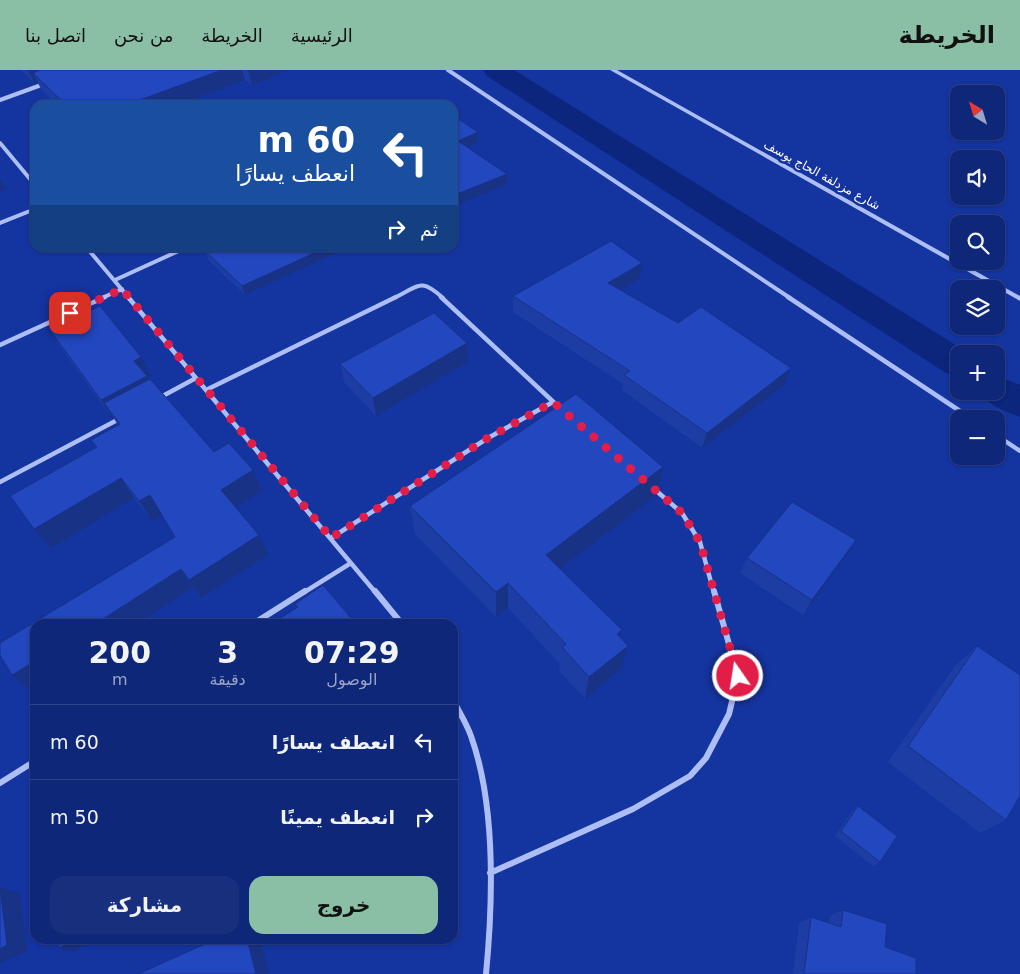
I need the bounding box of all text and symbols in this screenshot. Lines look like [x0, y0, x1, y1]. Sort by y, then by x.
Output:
text: الخريطة [899, 21, 995, 49]
text: اتصل بنا [25, 25, 86, 46]
text: من نحن [114, 25, 173, 46]
text: الخريطة [201, 25, 263, 46]
text: الرئيسية [291, 25, 353, 46]
north arrow [950, 85, 1005, 140]
map controls [950, 85, 1005, 465]
text: 60 m [258, 120, 355, 160]
icon: left [373, 120, 438, 185]
street label: شارع مزدلفة الحاج يوسف [761, 137, 883, 214]
button: sound [950, 150, 1005, 205]
text: انعطف يسارًا [235, 161, 355, 186]
icon: right [382, 215, 410, 243]
button: search [950, 215, 1005, 270]
text: ثم [420, 218, 438, 240]
button: layers [950, 280, 1005, 335]
pin [49, 292, 91, 334]
icon: arrive [56, 299, 84, 327]
button: + [950, 345, 1005, 400]
button: − [950, 410, 1005, 465]
text: 200 [88, 635, 151, 670]
text: 3 [217, 635, 238, 670]
text: 07:29 [304, 635, 400, 670]
position arrow [711, 649, 763, 701]
text: m [112, 670, 128, 689]
text: دقيقة [209, 670, 246, 689]
text: الوصول [326, 670, 377, 689]
icon: left [410, 728, 438, 756]
text: 60 m [50, 731, 99, 753]
text: انعطف يسارًا [272, 731, 395, 753]
icon: right [410, 803, 438, 831]
text: 50 m [50, 806, 99, 828]
text: انعطف يمينًا [280, 806, 395, 828]
button: مشاركة [50, 876, 239, 934]
button: خروج [249, 876, 438, 934]

